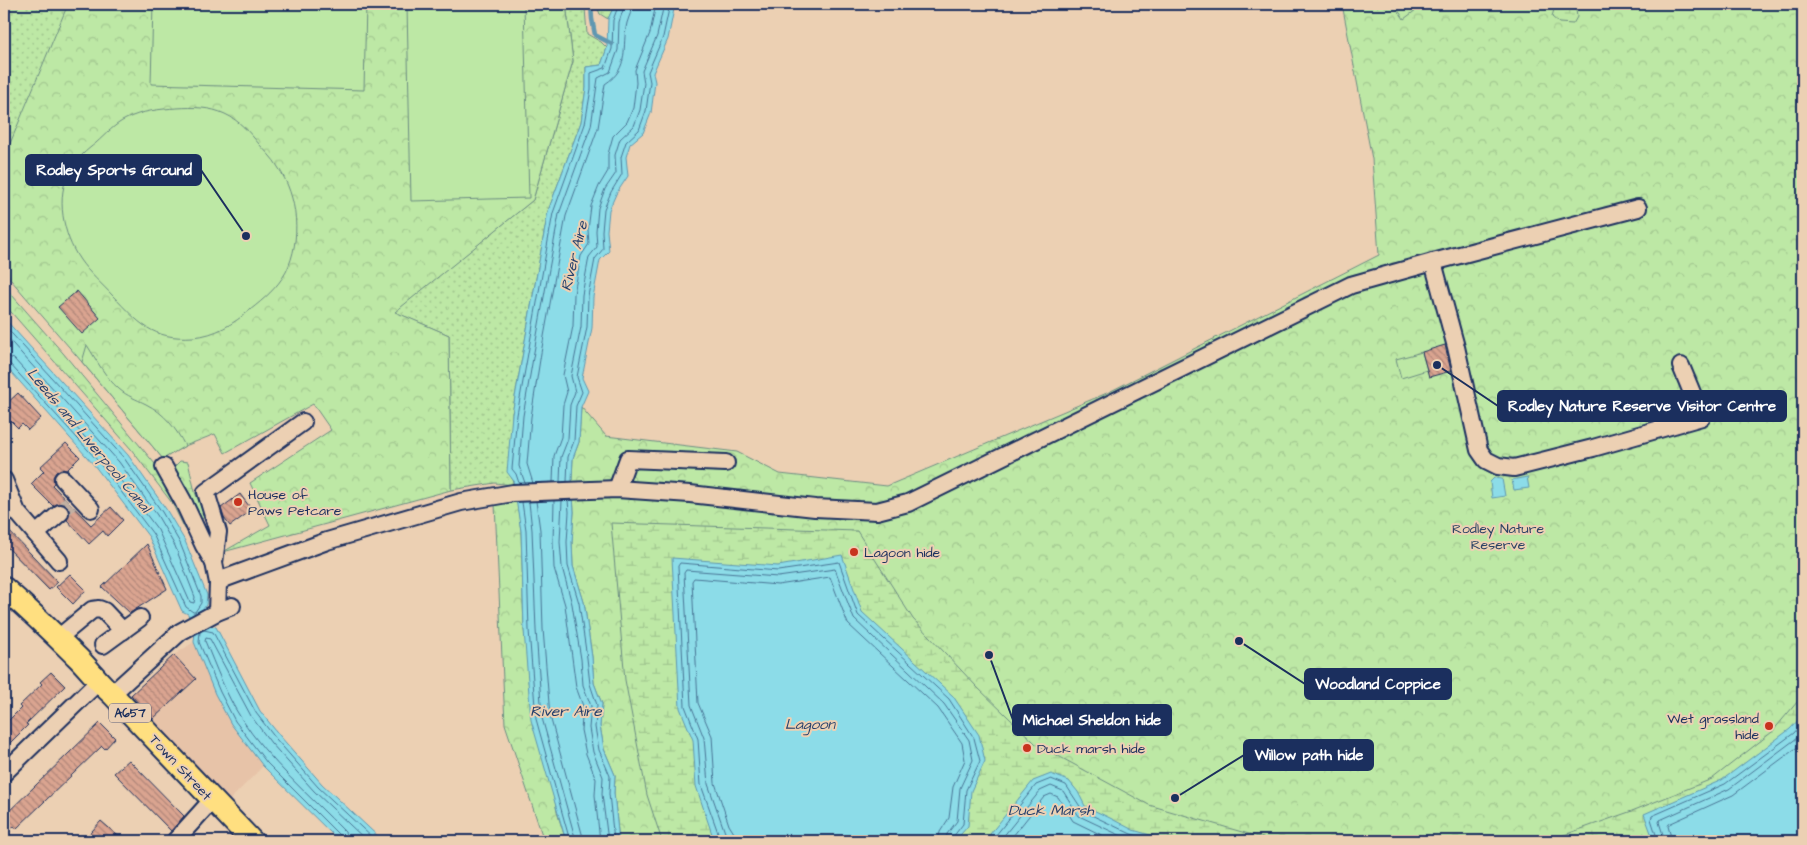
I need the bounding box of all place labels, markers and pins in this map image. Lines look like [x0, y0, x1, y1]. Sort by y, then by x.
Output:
callout: Rodley Sports Ground [26, 155, 201, 185]
callout: Rodley Nature Reserve Visitor Centre [1498, 391, 1786, 421]
place label: House of Paws Petcare [248, 485, 342, 521]
marker: House of Paws Petcare [232, 496, 244, 508]
place label: Lagoon hide [864, 543, 941, 563]
marker: Lagoon hide [848, 546, 860, 558]
callout: Woodland Coppice [1305, 669, 1451, 699]
callout: Michael Sheldon hide [1013, 705, 1171, 735]
place label: Wet grassland hide [1667, 709, 1759, 745]
marker: Wet grassland hide [1763, 720, 1775, 732]
place label: Duck marsh hide [1037, 739, 1146, 759]
callout: Willow path hide [1244, 740, 1373, 770]
marker: Duck marsh hide [1021, 742, 1033, 754]

